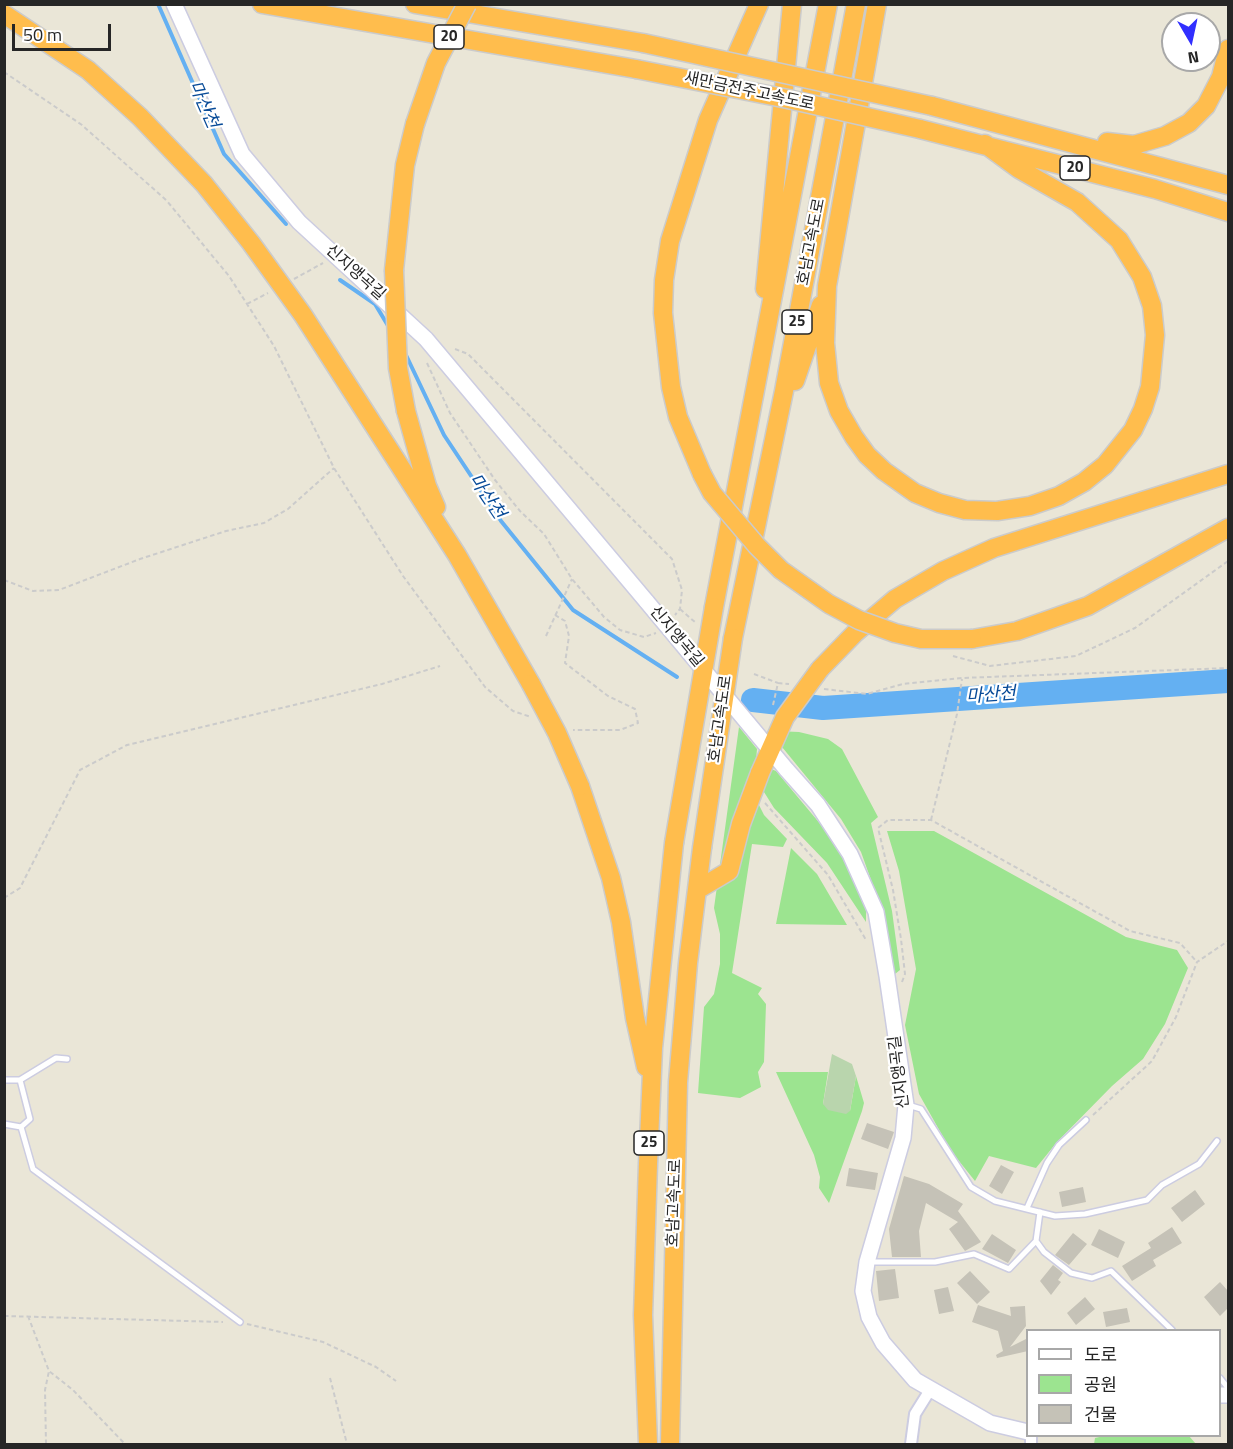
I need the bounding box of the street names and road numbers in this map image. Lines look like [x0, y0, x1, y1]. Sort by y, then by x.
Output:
road number: 20 [434, 25, 464, 49]
street label: 새만금전주고속도로 [682, 69, 816, 115]
road number: 20 [1060, 156, 1090, 180]
street label: 호남고속도로 [794, 197, 830, 287]
street label: 신지앵곡길 [321, 241, 389, 305]
road number: 25 [782, 310, 812, 334]
street label: 신지앵곡길 [645, 603, 707, 671]
street label: 호남고속도로 [705, 674, 737, 764]
street label: 신지앵곡길 [886, 1034, 914, 1110]
road number: 25 [634, 1131, 664, 1155]
street label: 호남고속도로 [664, 1159, 686, 1247]

